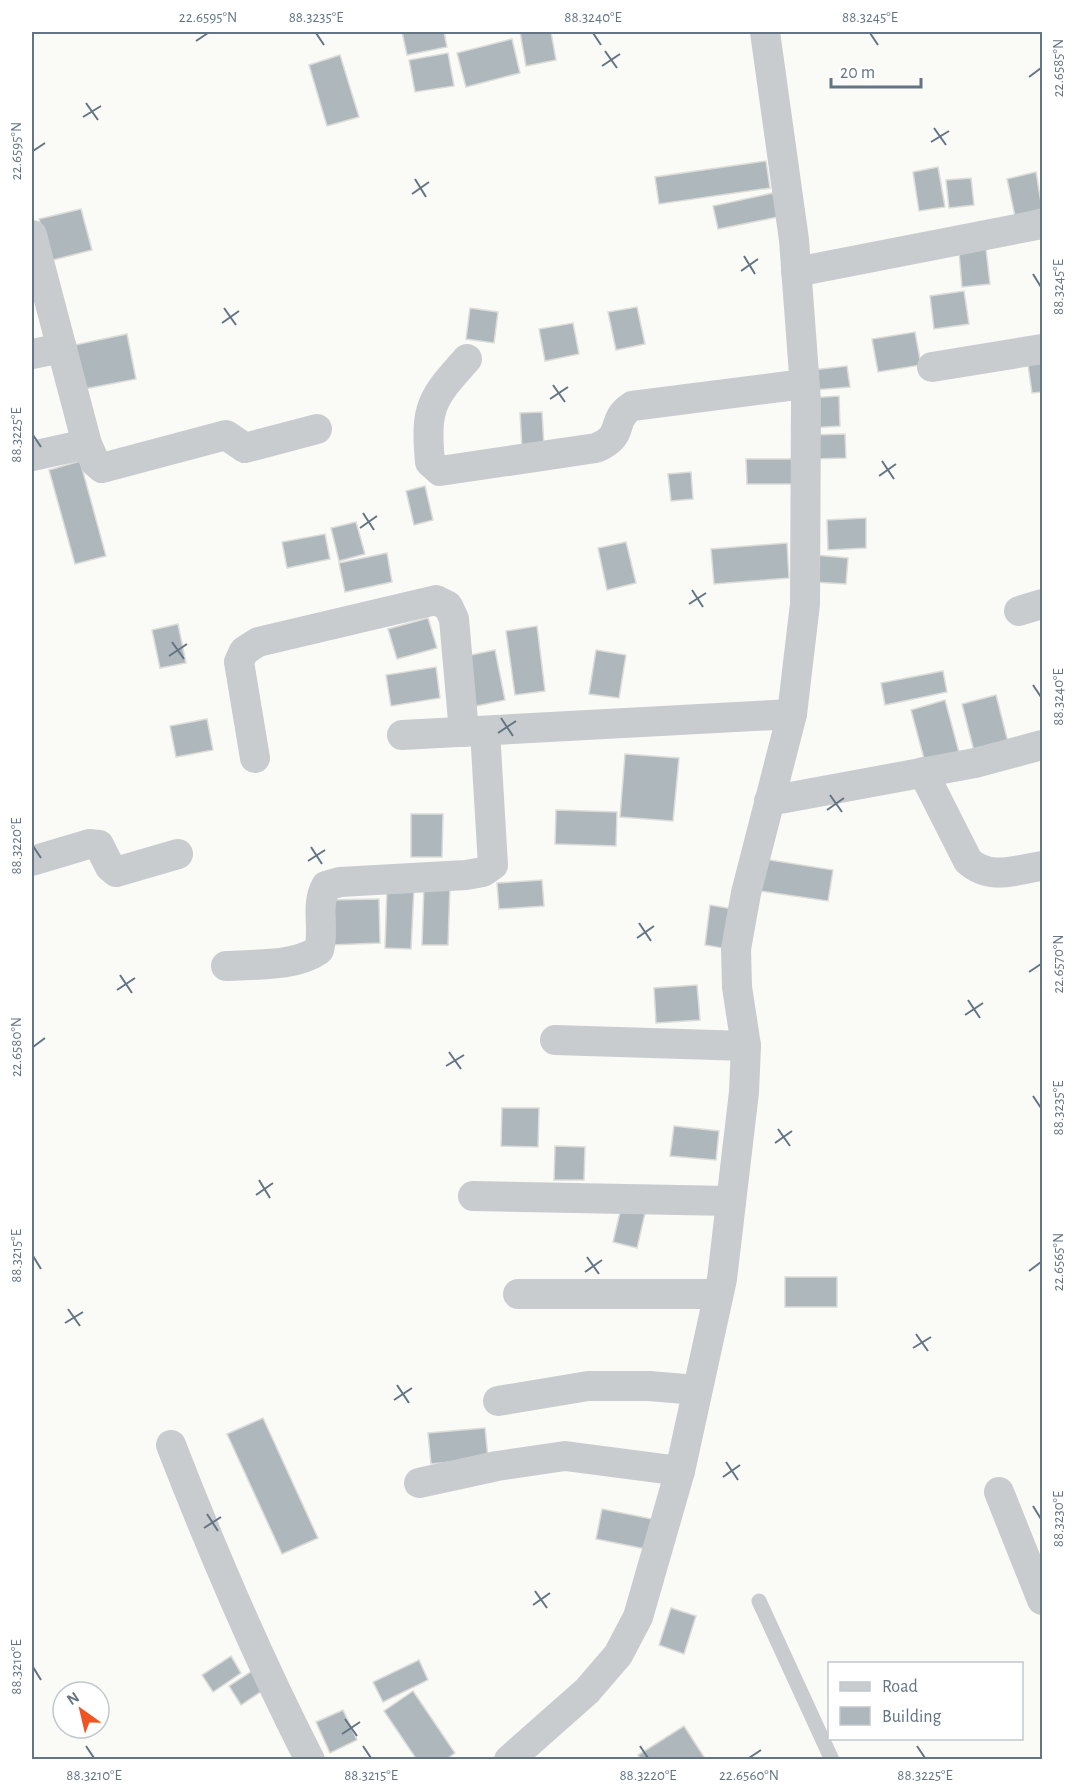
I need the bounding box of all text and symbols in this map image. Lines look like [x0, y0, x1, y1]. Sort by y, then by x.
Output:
text: 22.6595°N [179, 10, 237, 25]
text: 88.3235°E [289, 10, 343, 25]
text: 88.3240°E [564, 10, 622, 25]
text: 88.3245°E [842, 10, 898, 25]
text: 22.6585°N [1051, 39, 1066, 97]
scale bar [831, 51, 921, 89]
text: 20 m [840, 64, 875, 82]
text: 22.6595°N [9, 122, 24, 180]
text: 88.3245°E [1051, 259, 1066, 315]
text: 88.3225°E [9, 407, 24, 463]
text: 88.3240°E [1051, 668, 1066, 726]
text: 88.3220°E [9, 817, 24, 875]
text: 22.6570°N [1051, 934, 1066, 994]
text: 22.6580°N [9, 1017, 24, 1077]
text: 88.3235°E [1051, 1081, 1066, 1135]
text: 88.3215°E [9, 1229, 24, 1283]
text: 22.6565°N [1051, 1233, 1066, 1291]
text: 88.3230°E [1051, 1491, 1066, 1547]
text: 88.3210°E [9, 1639, 24, 1695]
legend [828, 1662, 1023, 1740]
text: Road [882, 1678, 918, 1696]
north arrow [51, 1680, 111, 1740]
text: N [64, 1689, 82, 1708]
text: Building [882, 1708, 942, 1726]
text: 88.3210°E [66, 1768, 122, 1783]
text: 88.3215°E [344, 1768, 398, 1783]
text: 88.3220°E [619, 1768, 677, 1783]
text: 22.6560°N [719, 1768, 779, 1783]
text: 88.3225°E [897, 1768, 953, 1783]

